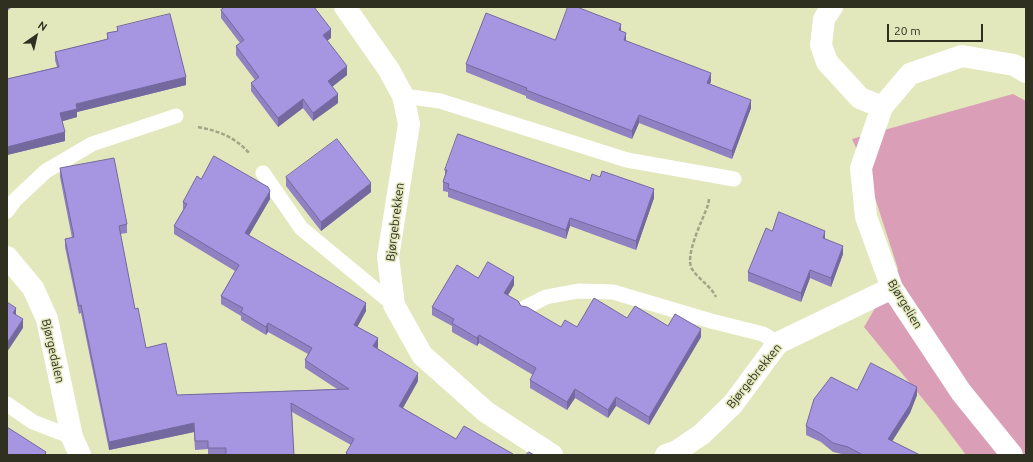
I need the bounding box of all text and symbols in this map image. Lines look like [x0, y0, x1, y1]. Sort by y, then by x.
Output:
north arrow [16, 16, 56, 56]
scale bar [889, 16, 985, 42]
text: N [36, 19, 49, 33]
text: 20 m [894, 24, 921, 37]
street label: Bjørgebrekken [383, 182, 407, 262]
street label: Bjørgelien [885, 277, 925, 331]
street label: Bjørgedalen [39, 318, 67, 384]
street label: Bjørgebrekken [723, 341, 785, 411]

